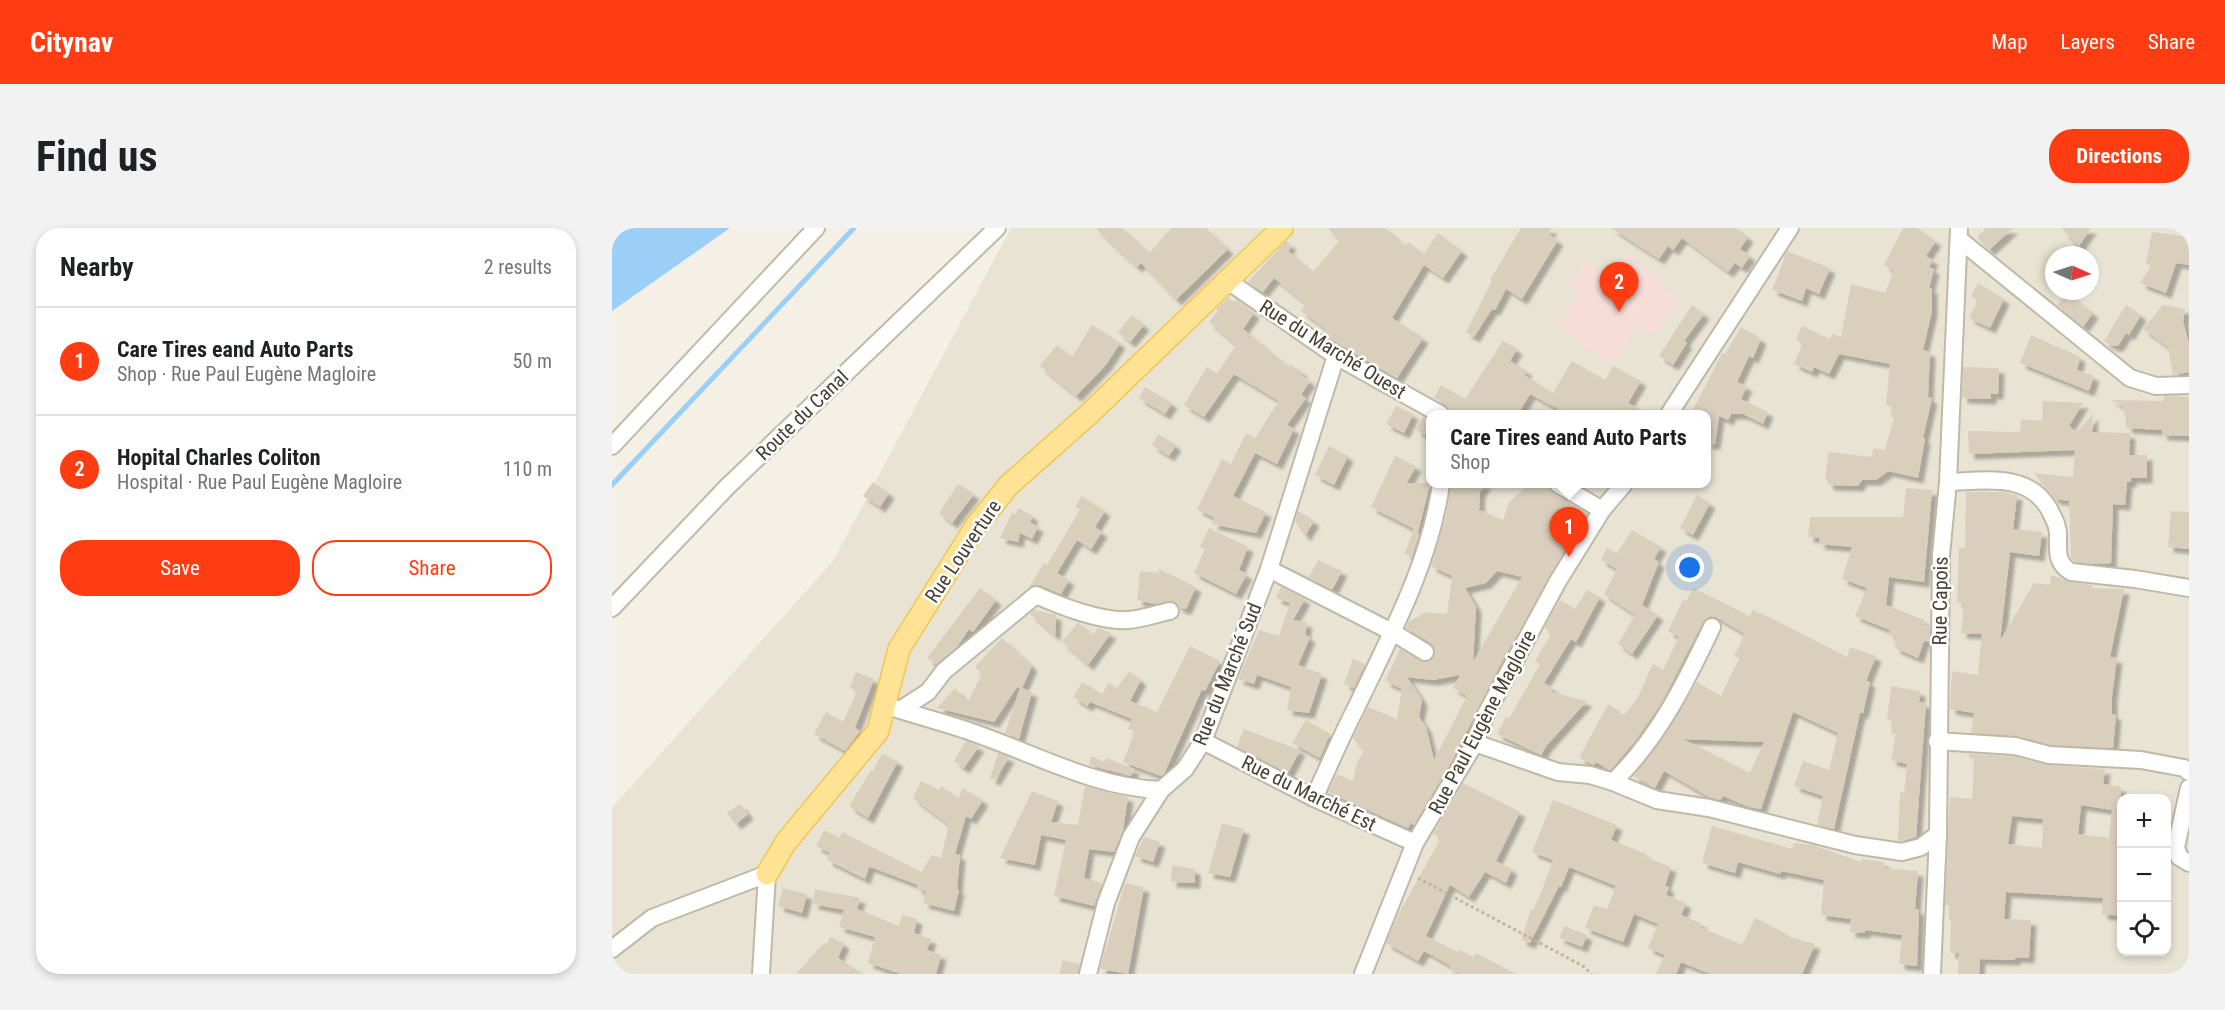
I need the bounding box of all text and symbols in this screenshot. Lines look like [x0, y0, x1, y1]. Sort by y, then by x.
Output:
text: Citynav [30, 26, 113, 59]
text: Map [1991, 30, 2028, 54]
text: Layers [2061, 30, 2115, 54]
text: Share [2148, 30, 2195, 54]
button: Directions [2049, 129, 2189, 183]
text: Find us [36, 132, 157, 181]
north arrow [2045, 246, 2099, 300]
text: Nearby [60, 252, 134, 282]
text: 2 results [484, 255, 552, 279]
pin: 2 [1600, 262, 1638, 312]
street label: Rue du Marché Ouest [1255, 294, 1411, 404]
text: Care Tires eand Auto Parts [117, 337, 353, 362]
text: 1 [74, 349, 85, 373]
text: 50 m [513, 349, 552, 373]
text: Shop · Rue Paul Eugène Magloire [117, 362, 376, 386]
street label: Route du Canal [751, 365, 853, 465]
popup [1426, 410, 1711, 488]
text: Care Tires eand Auto Parts [1450, 425, 1687, 450]
text: Hopital Charles Coliton [117, 445, 321, 470]
text: Shop [1450, 450, 1490, 474]
text: 2 [74, 457, 85, 481]
text: 110 m [503, 457, 552, 481]
text: Hospital · Rue Paul Eugène Magloire [117, 470, 402, 494]
street label: Rue Louverture [920, 495, 1006, 607]
pin: 1 [1550, 508, 1588, 557]
button: Save [60, 540, 300, 596]
button: Share [312, 540, 552, 596]
your location [1675, 553, 1704, 582]
street label: Rue Capois [1927, 556, 1953, 646]
street label: Rue du Marché Sud [1187, 599, 1267, 749]
street label: Rue Paul Eugène Magloire [1423, 626, 1541, 818]
street label: Rue du Marché Est [1238, 750, 1380, 836]
map controls [2117, 794, 2171, 956]
button: + [2117, 794, 2171, 848]
button: − [2117, 848, 2171, 902]
button: locate [2117, 902, 2171, 956]

